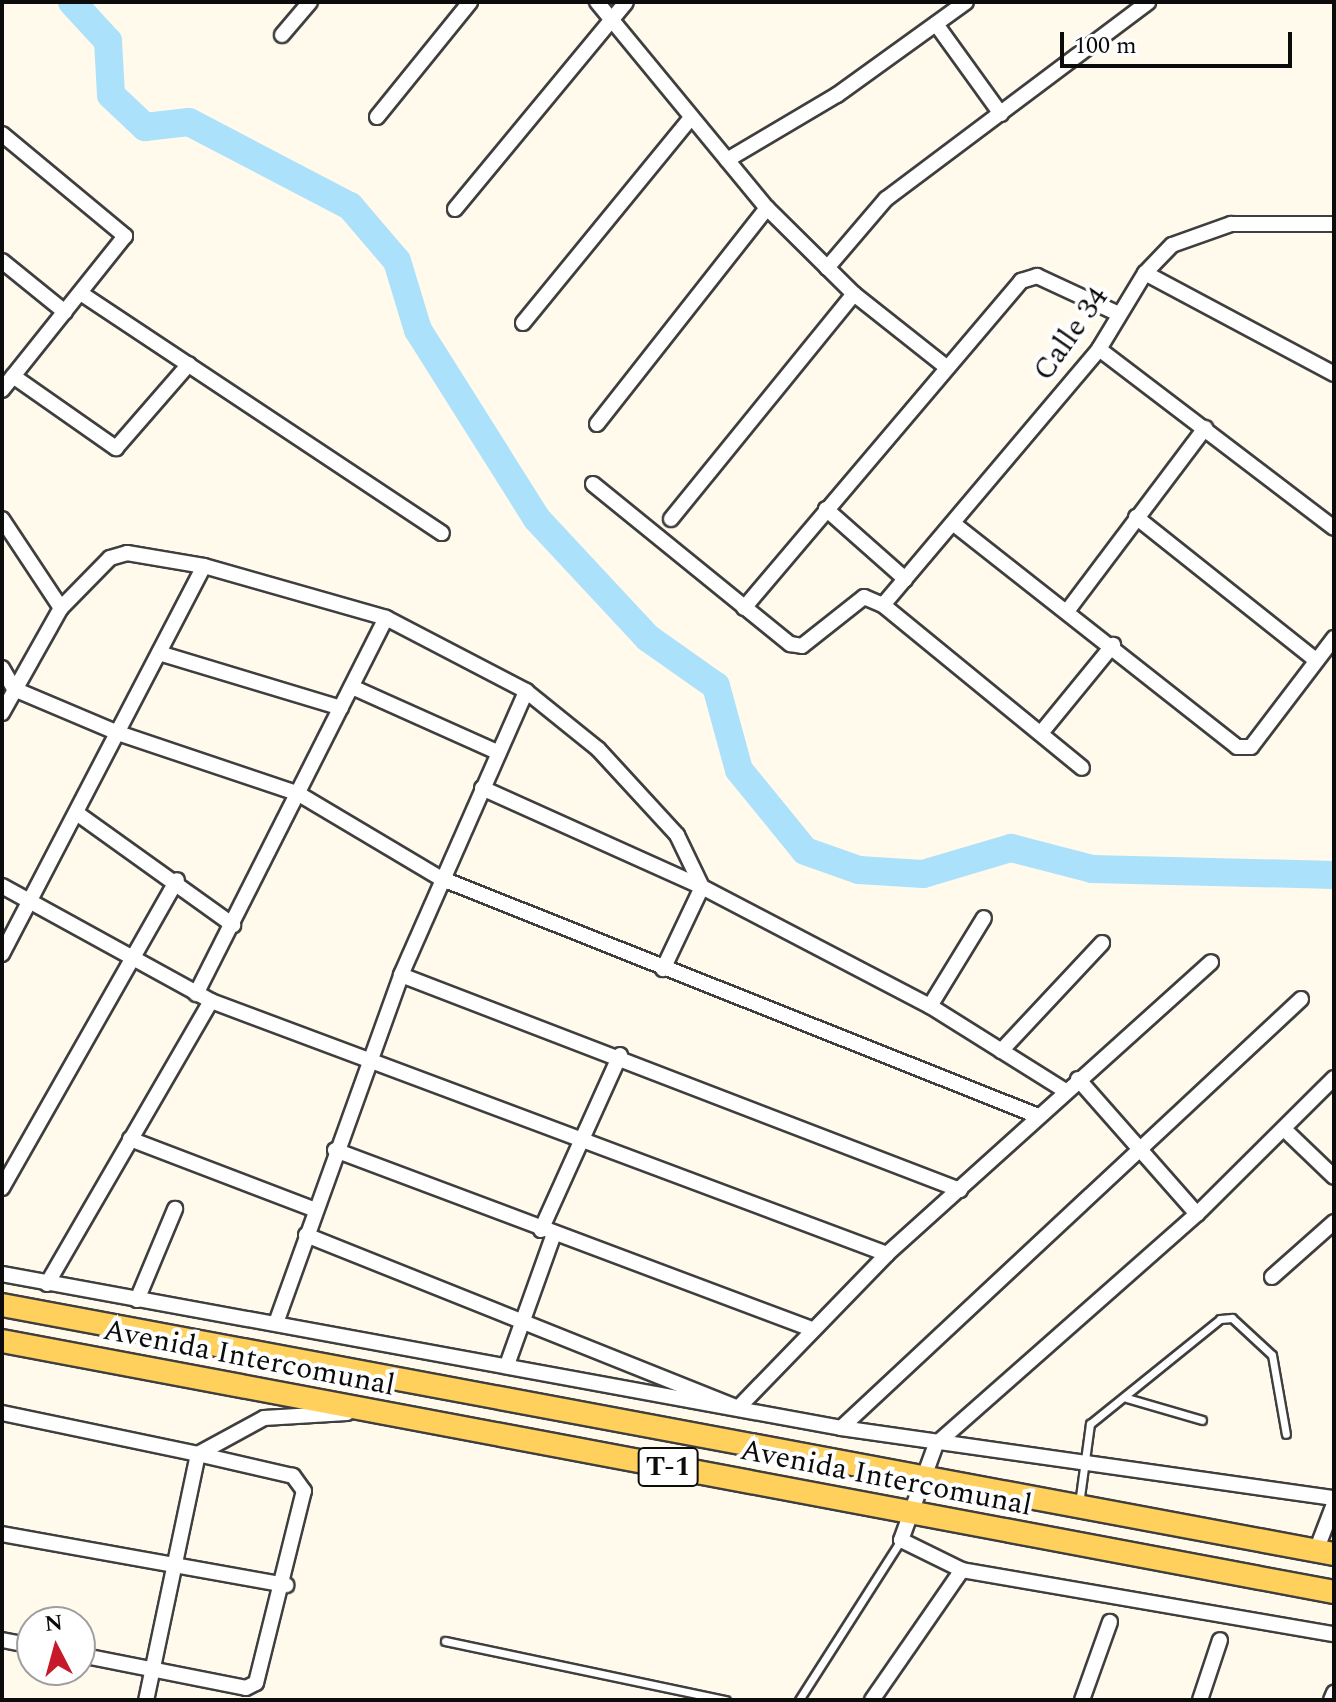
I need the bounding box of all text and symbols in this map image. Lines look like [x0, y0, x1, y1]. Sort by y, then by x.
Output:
scale bar [1064, 16, 1296, 66]
text: 100 m [1074, 28, 1137, 64]
street label: Calle 34 [1026, 280, 1116, 388]
street label: Avenida Intercomunal [100, 1312, 398, 1404]
street label: Avenida Intercomunal [737, 1432, 1035, 1524]
road number: T-1 [636, 1443, 700, 1491]
north arrow [16, 1606, 96, 1686]
text: N [43, 1606, 64, 1641]

